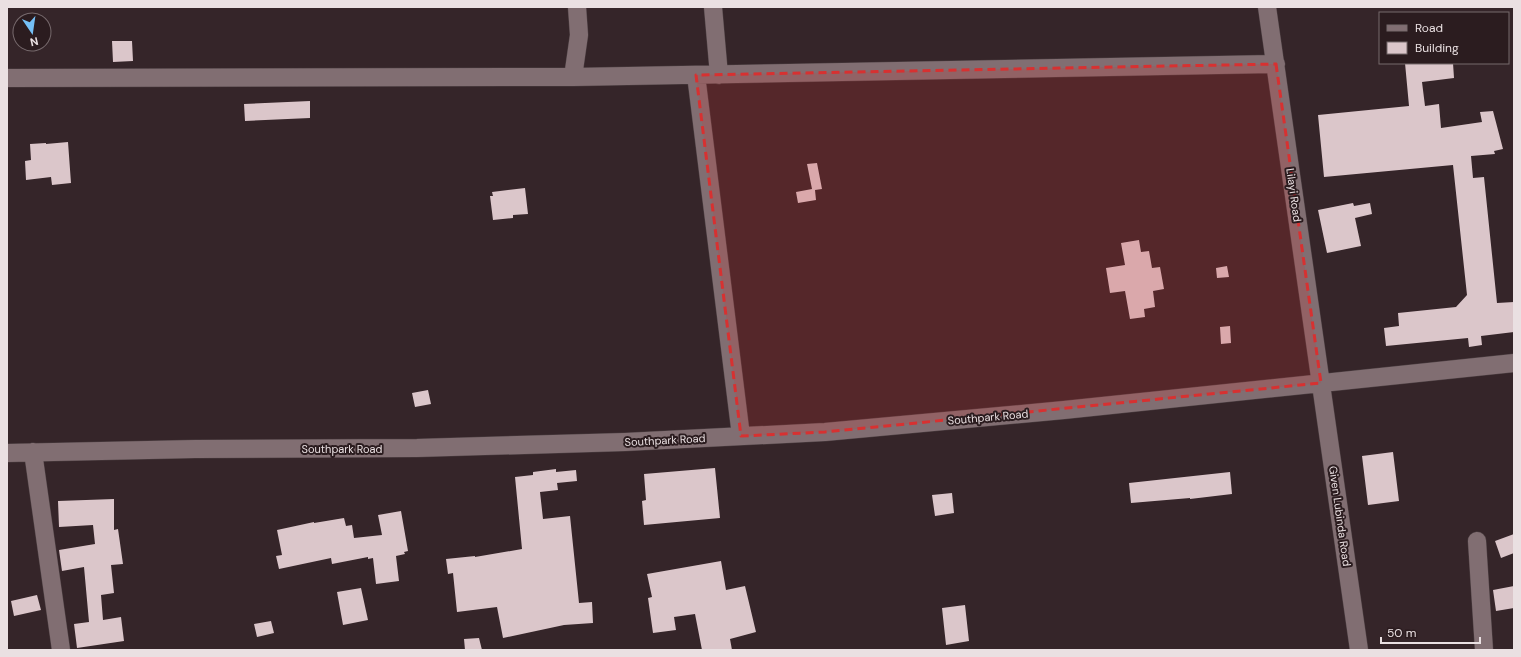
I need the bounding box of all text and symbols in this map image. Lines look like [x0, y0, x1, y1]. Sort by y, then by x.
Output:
north arrow [12, 12, 52, 52]
legend [1379, 12, 1509, 64]
text: Road [1415, 20, 1443, 36]
text: N [29, 34, 40, 49]
text: Building [1415, 40, 1459, 56]
street label: Lilayi Road [1283, 167, 1305, 223]
street label: Southpark Road [947, 406, 1029, 427]
street label: Southpark Road [624, 431, 706, 449]
street label: Southpark Road [302, 442, 383, 456]
street label: Given Lubinda Road [1326, 465, 1354, 567]
scale bar [1381, 619, 1480, 645]
text: 50 m [1387, 625, 1416, 641]

